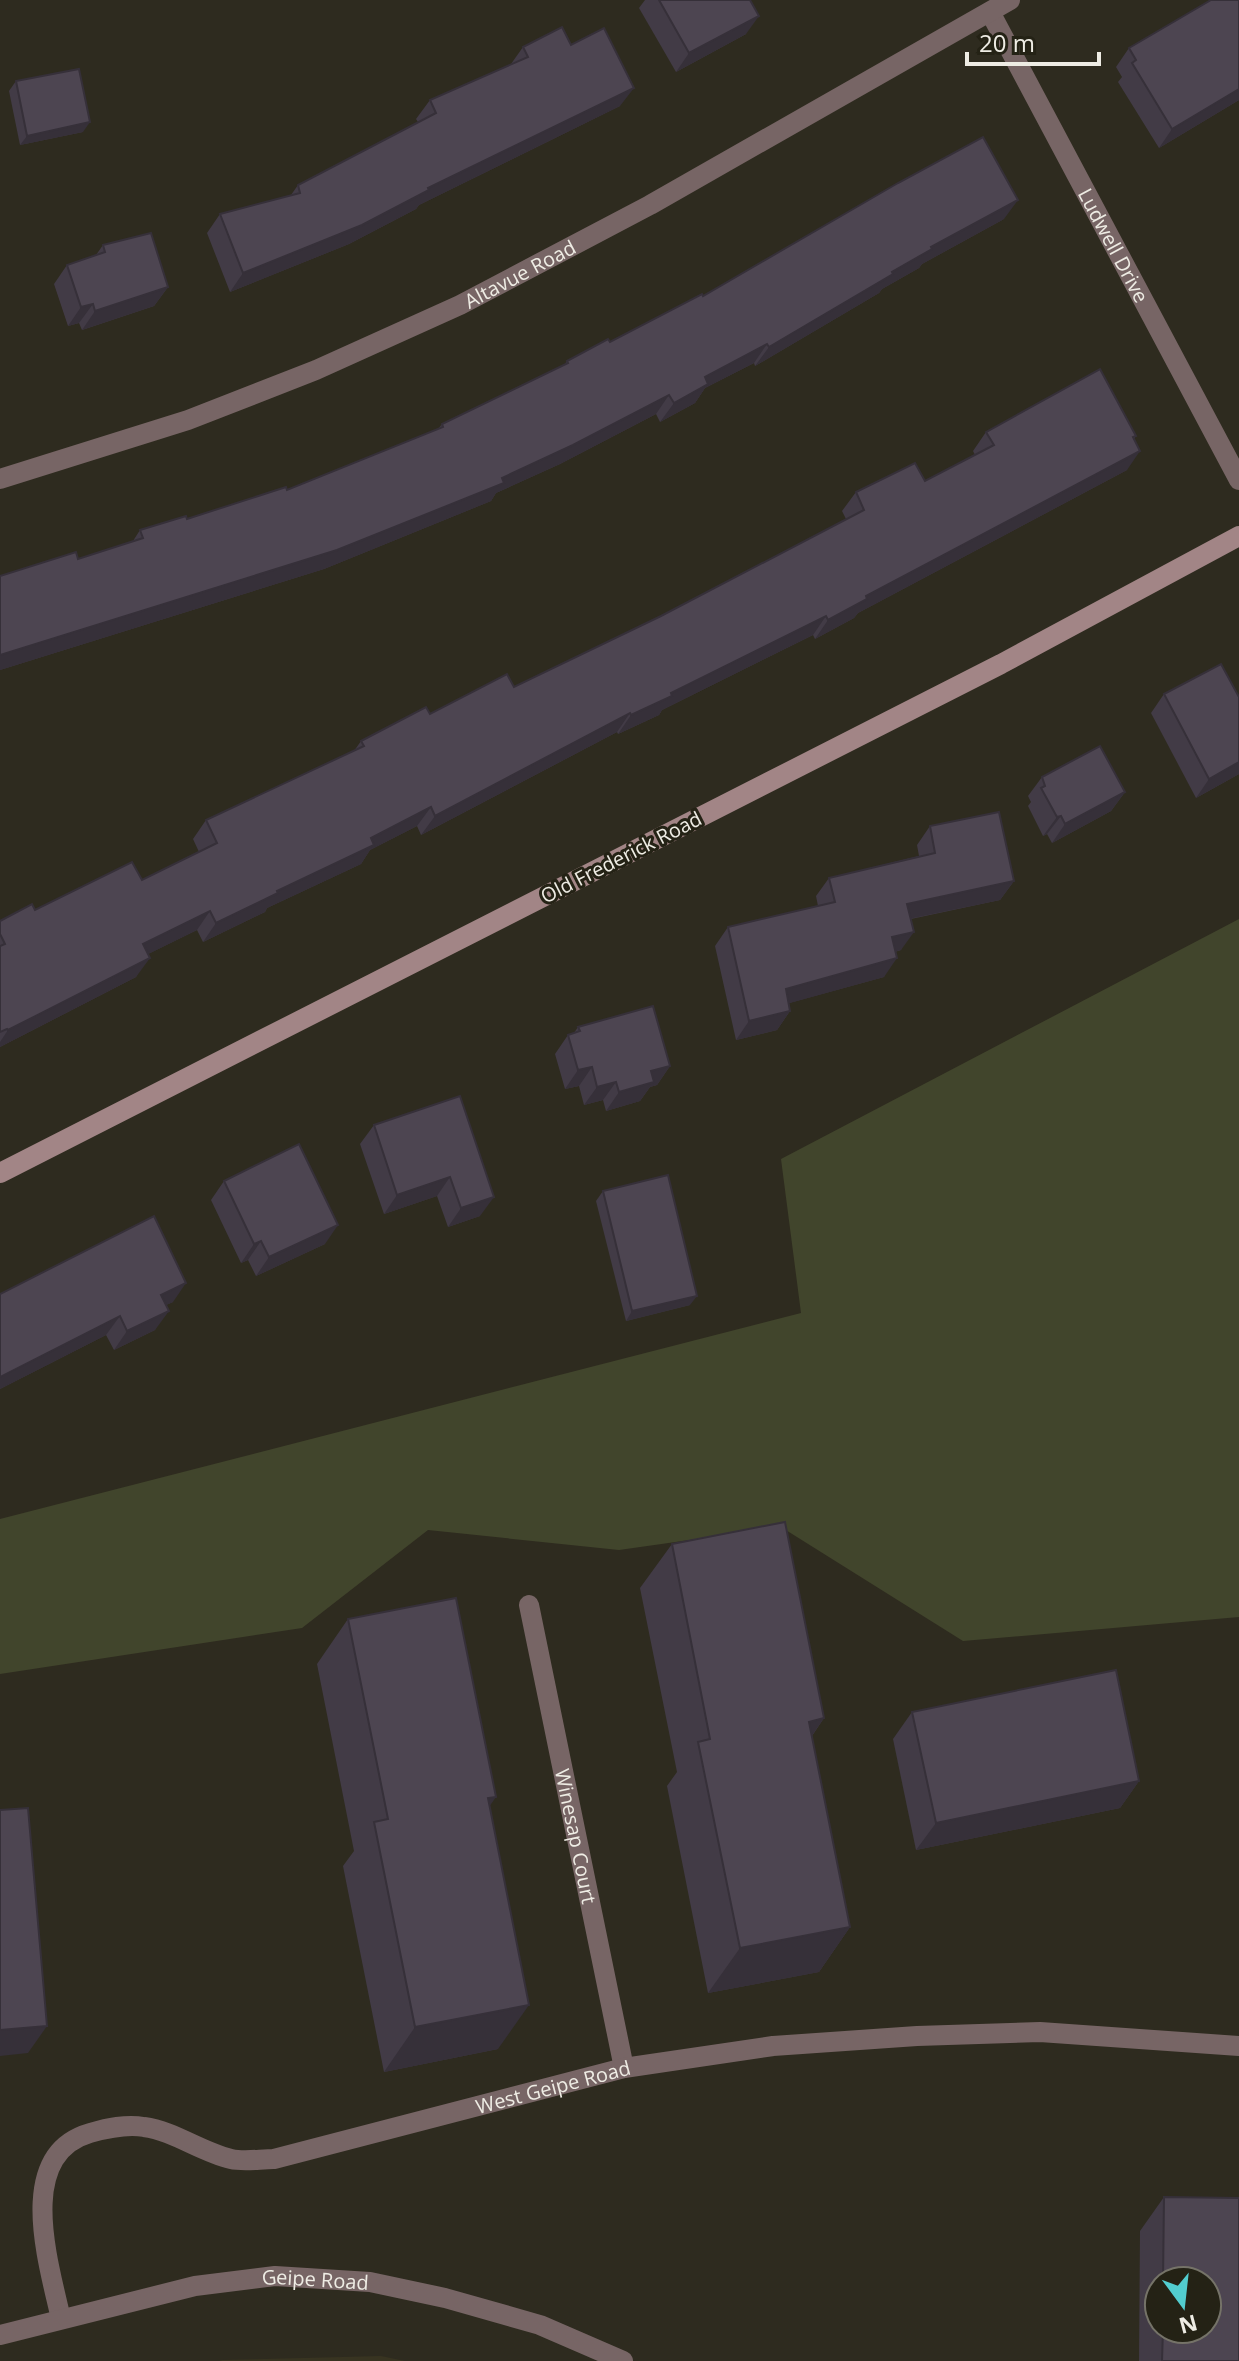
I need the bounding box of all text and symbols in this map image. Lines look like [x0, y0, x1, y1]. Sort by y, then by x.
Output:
scale bar [967, 16, 1099, 66]
text: 20 m [979, 26, 1035, 59]
street label: Ludwell Drive [1072, 183, 1156, 307]
street label: Altavue Road [459, 233, 580, 314]
street label: Old Frederick Road [536, 805, 706, 909]
street label: Winesap Court [549, 1766, 603, 1906]
street label: West Geipe Road [473, 2053, 633, 2120]
street label: Geipe Road [260, 2262, 370, 2295]
north arrow [1143, 2265, 1223, 2345]
text: N [1176, 2308, 1201, 2342]

